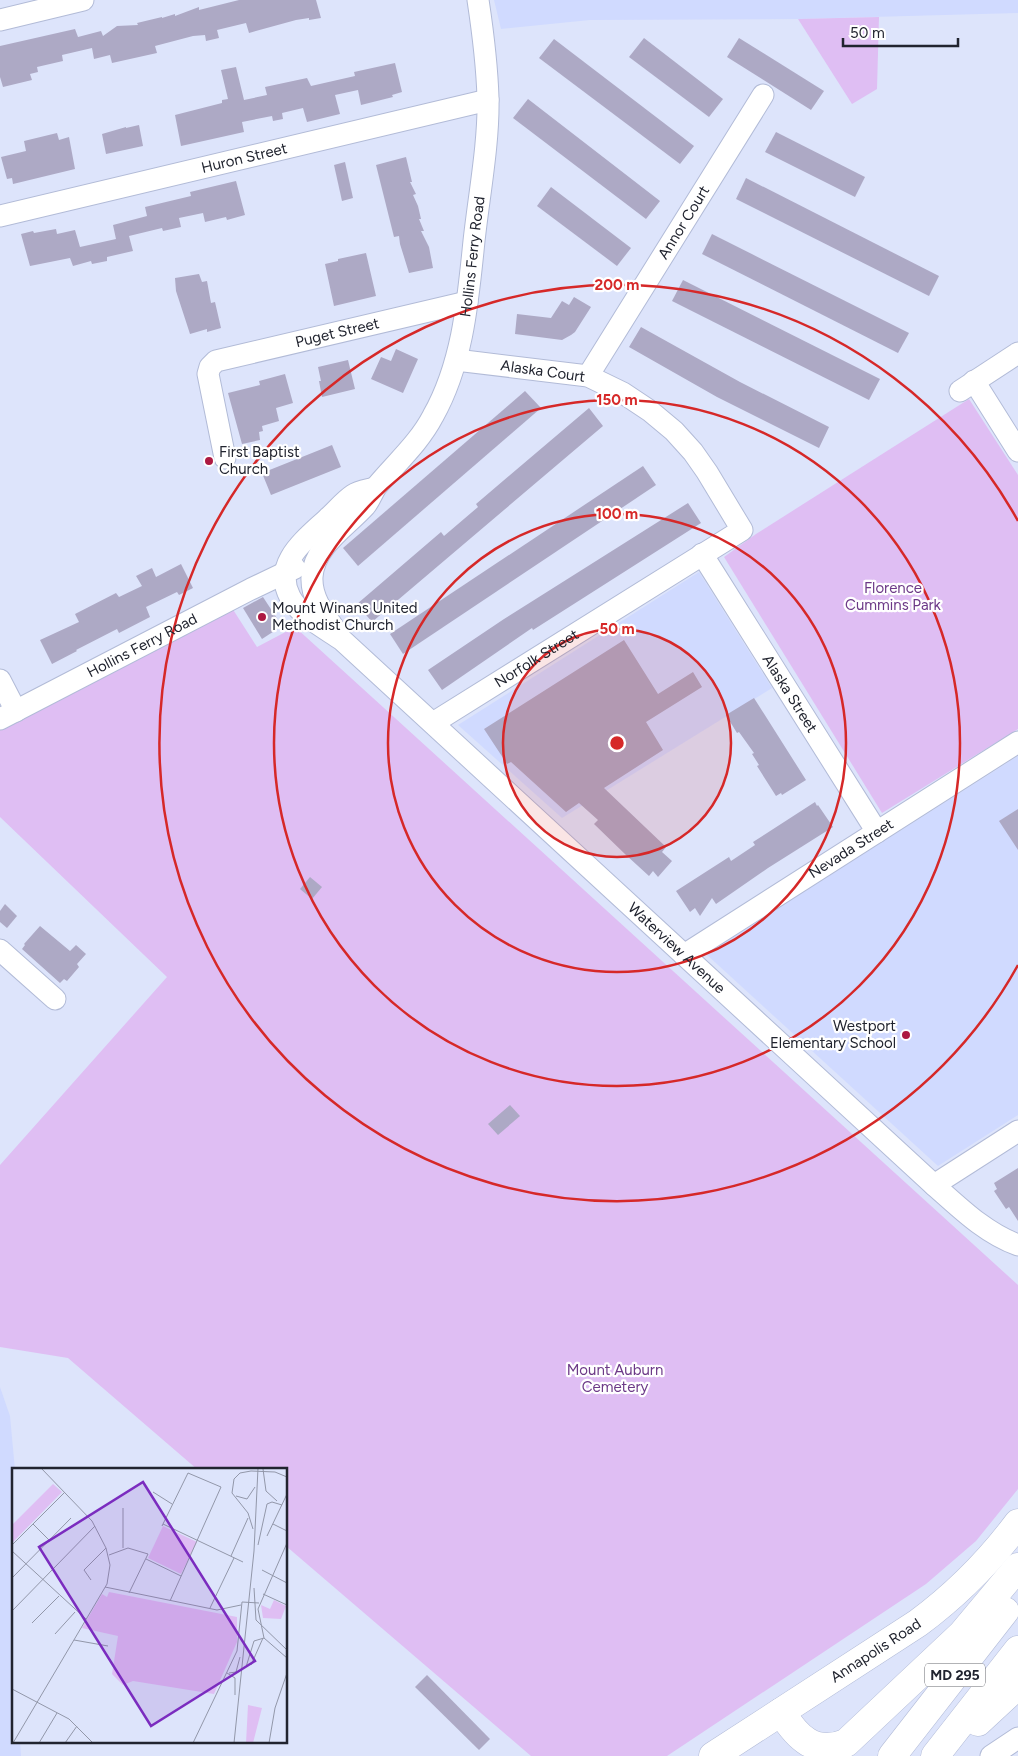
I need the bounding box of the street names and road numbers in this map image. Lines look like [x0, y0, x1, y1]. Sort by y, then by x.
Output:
street label: Huron Street [200, 139, 289, 177]
street label: Annor Court [654, 182, 713, 262]
street label: Hollins Ferry Road [456, 195, 489, 318]
street label: Puget Street [294, 314, 381, 351]
street label: Alaska Court [500, 356, 587, 386]
street label: Hollins Ferry Road [84, 609, 200, 681]
street label: Norfolk Street [491, 625, 582, 691]
street label: Alaska Street [759, 651, 821, 736]
street label: Nevada Street [805, 815, 897, 882]
street label: Waterview Avenue [624, 899, 729, 997]
street label: Annapolis Road [827, 1615, 924, 1686]
road number: MD 295 [925, 1664, 985, 1686]

